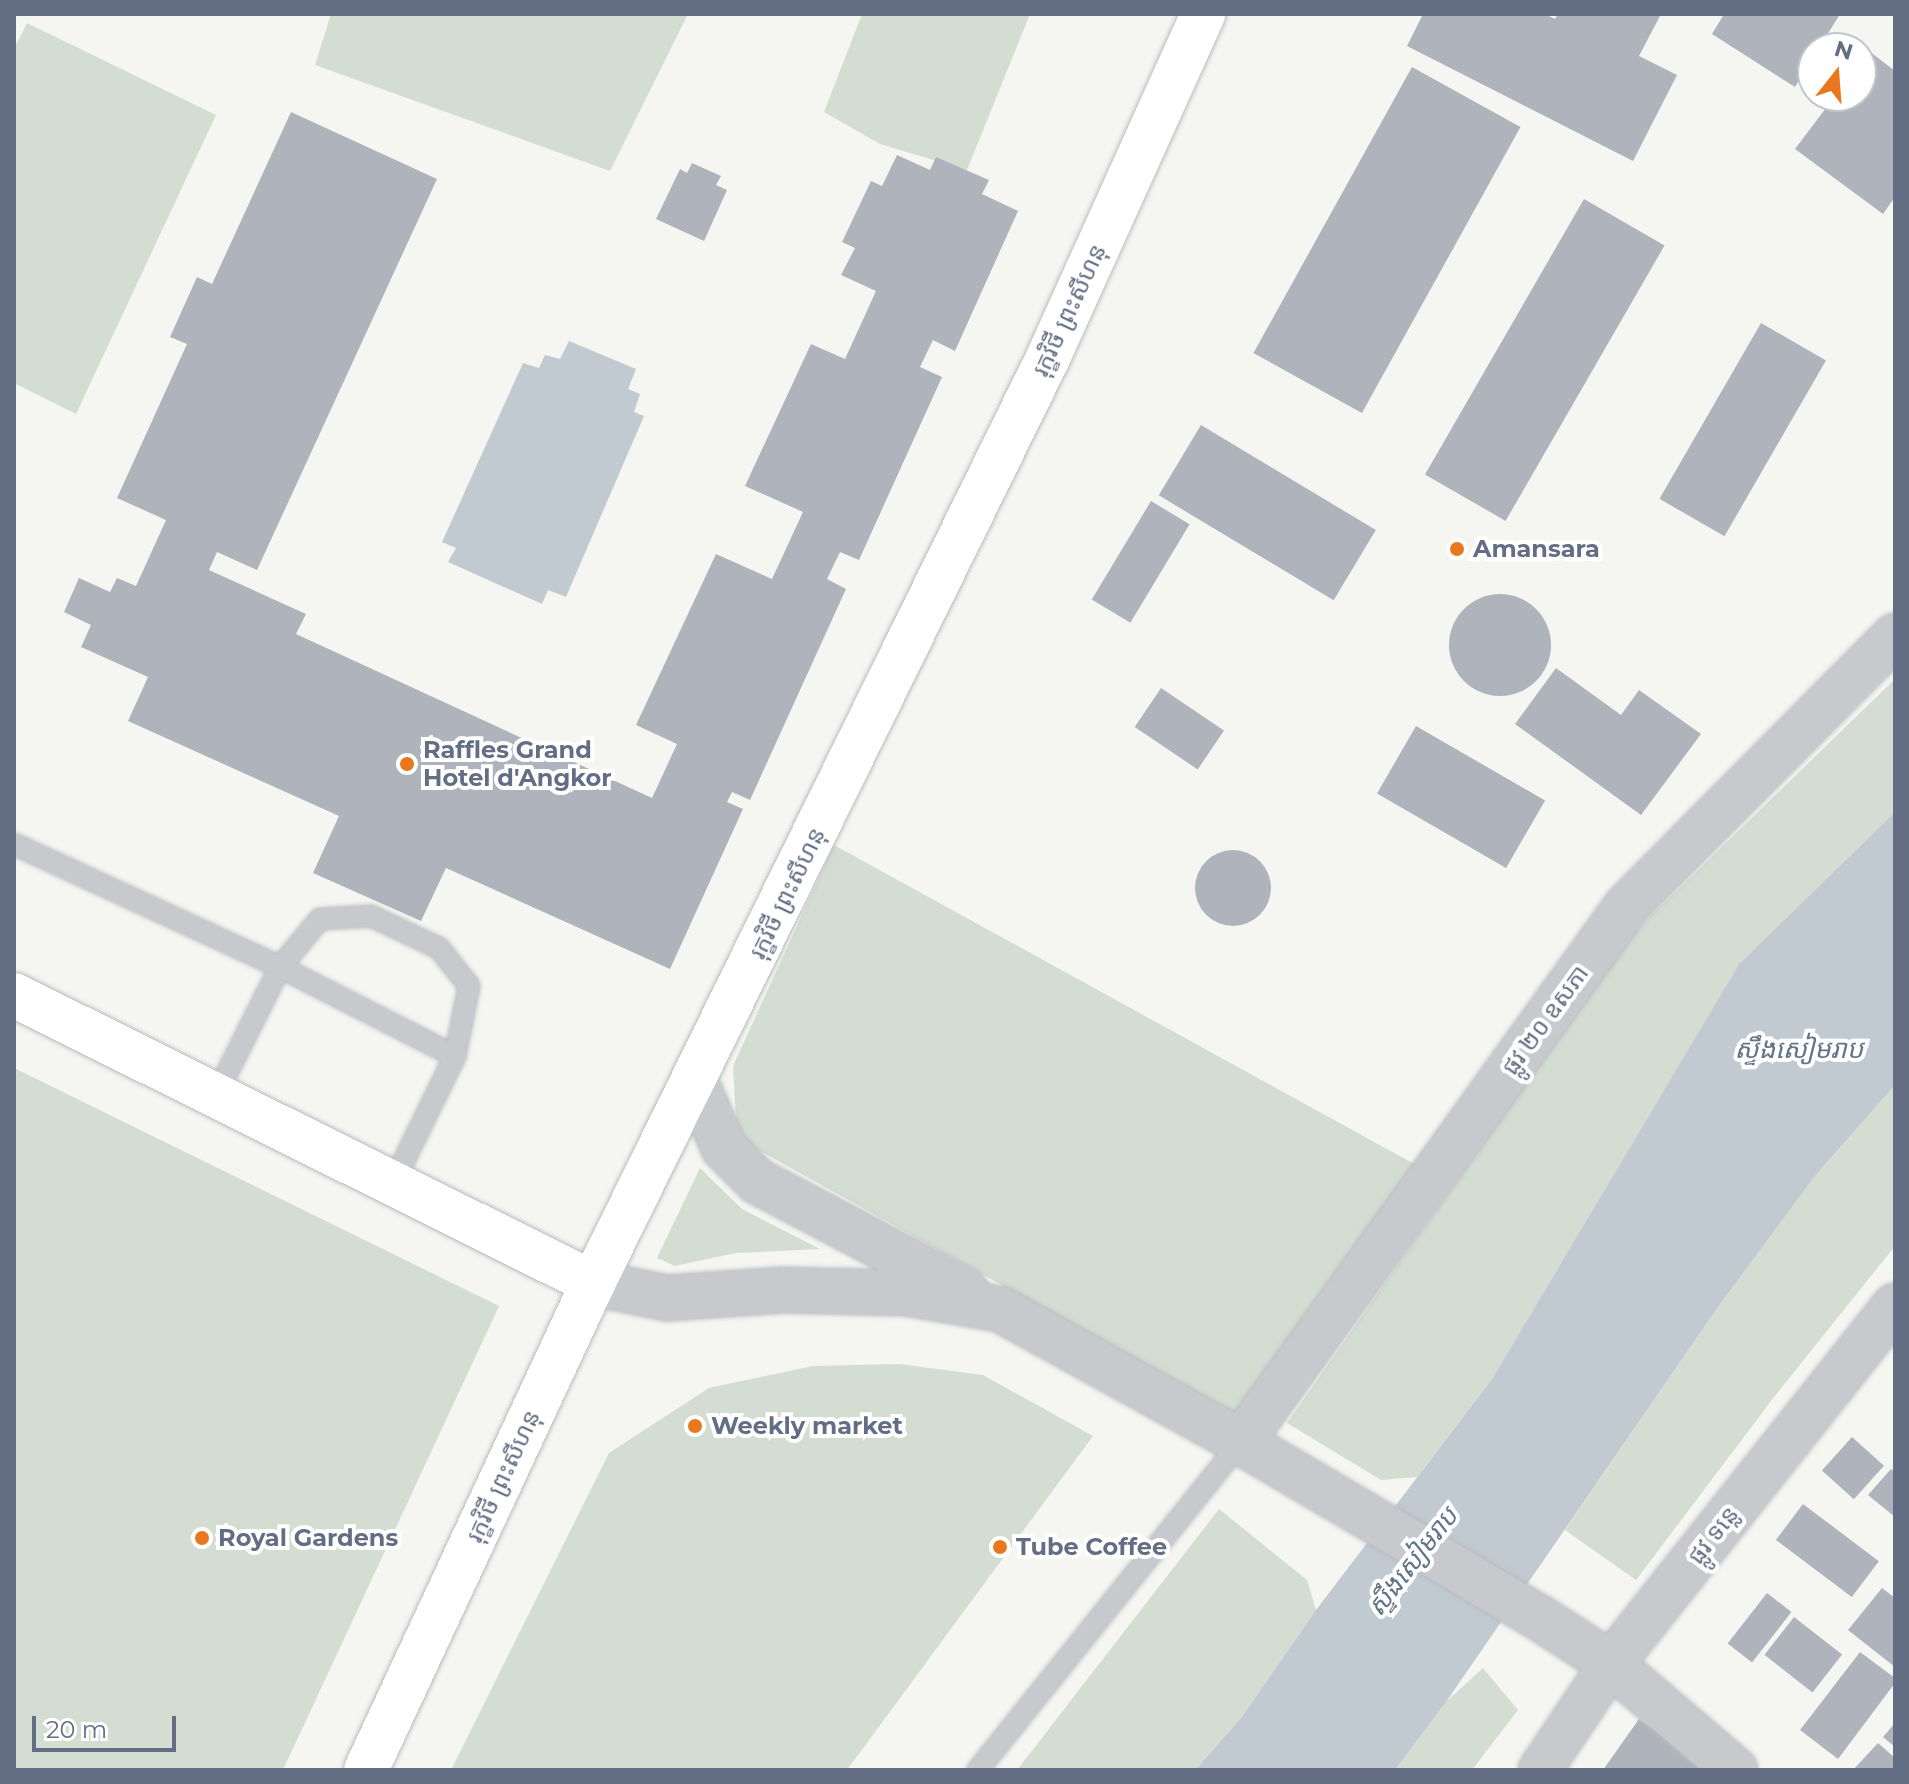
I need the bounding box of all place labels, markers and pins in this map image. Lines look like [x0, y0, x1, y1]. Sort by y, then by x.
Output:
place label: Amansara [1473, 535, 1600, 563]
marker: Amansara [1448, 540, 1466, 558]
place label: Raffles Grand Hotel d'Angkor [423, 736, 612, 792]
marker: Raffles Grand Hotel d'Angkor [398, 755, 416, 773]
place label: Weekly market [711, 1412, 903, 1440]
marker: Weekly market [686, 1417, 704, 1435]
place label: Royal Gardens [218, 1524, 398, 1552]
marker: Royal Gardens [193, 1529, 211, 1547]
place label: Tube Coffee [1016, 1533, 1167, 1561]
marker: Tube Coffee [991, 1538, 1009, 1556]

